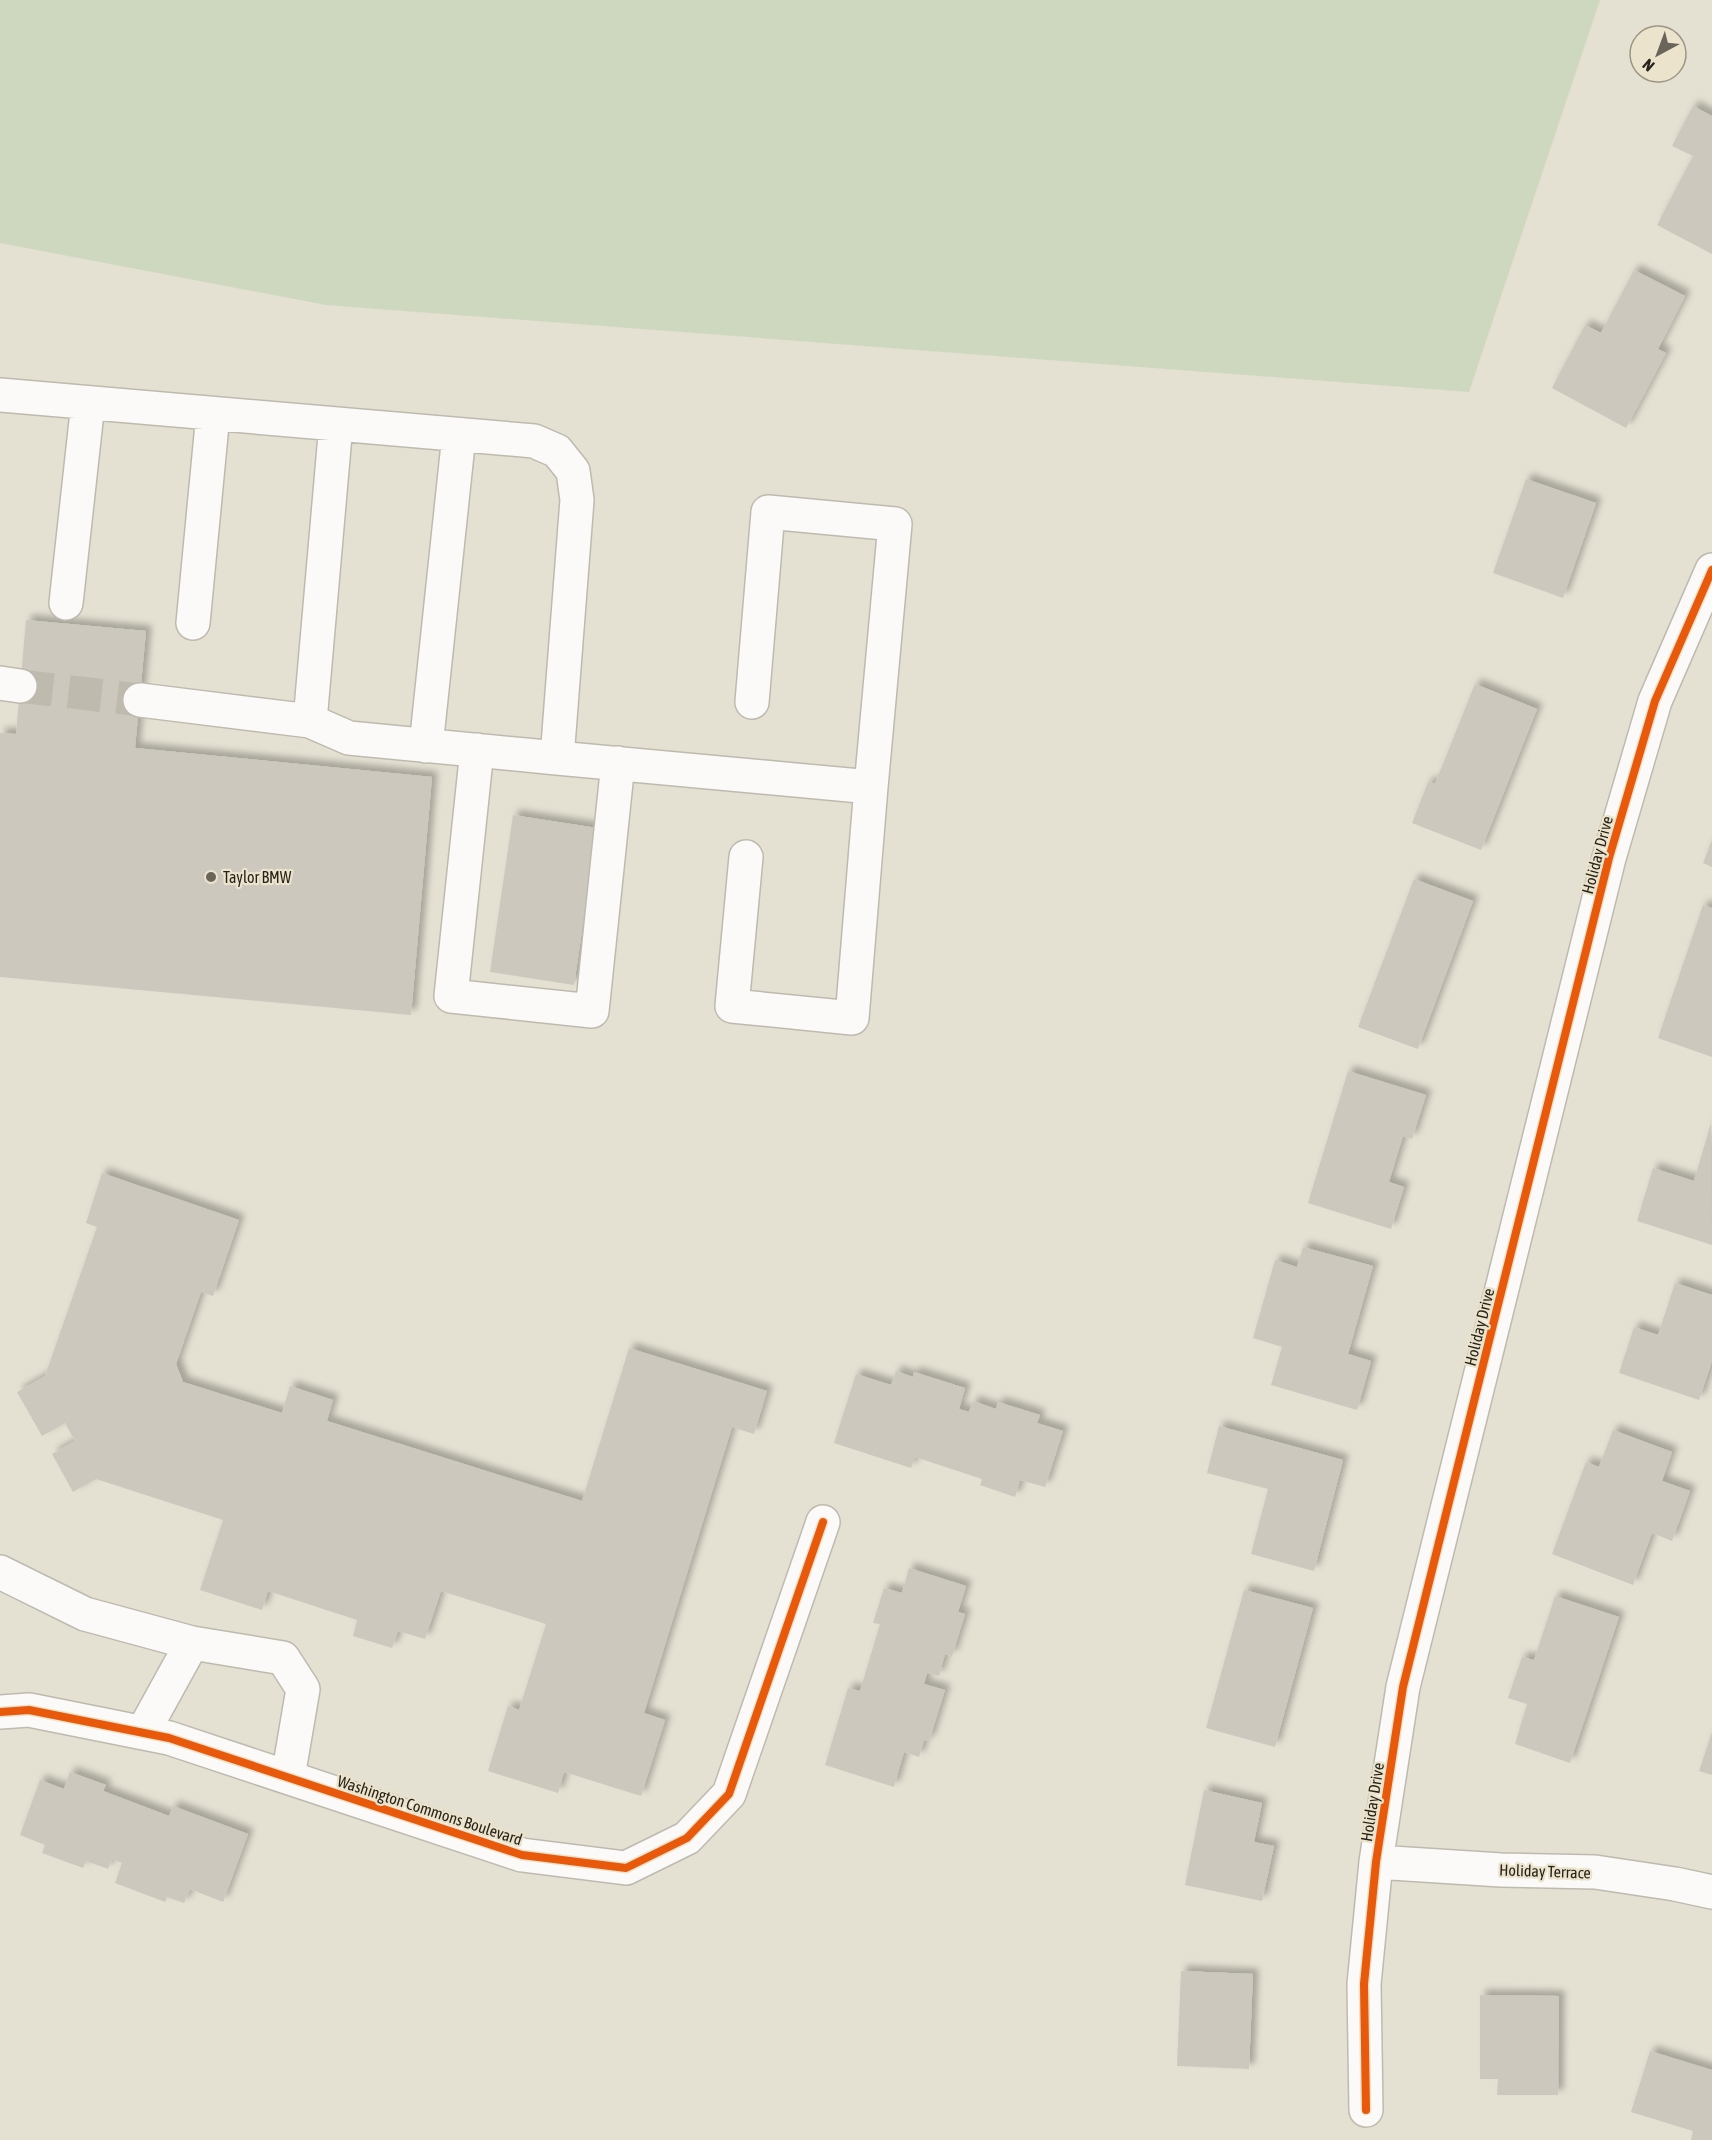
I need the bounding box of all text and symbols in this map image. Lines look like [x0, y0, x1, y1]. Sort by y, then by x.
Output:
north arrow [1628, 24, 1688, 84]
text: N [1639, 55, 1658, 75]
street label: Holiday Drive [1578, 814, 1617, 896]
place label: Taylor BMW [223, 868, 292, 887]
marker: Taylor BMW [204, 870, 218, 884]
street label: Holiday Drive [1461, 1286, 1498, 1368]
street label: Holiday Drive [1357, 1761, 1388, 1843]
street label: Washington Commons Boulevard [335, 1772, 525, 1849]
street label: Holiday Terrace [1499, 1860, 1591, 1883]

